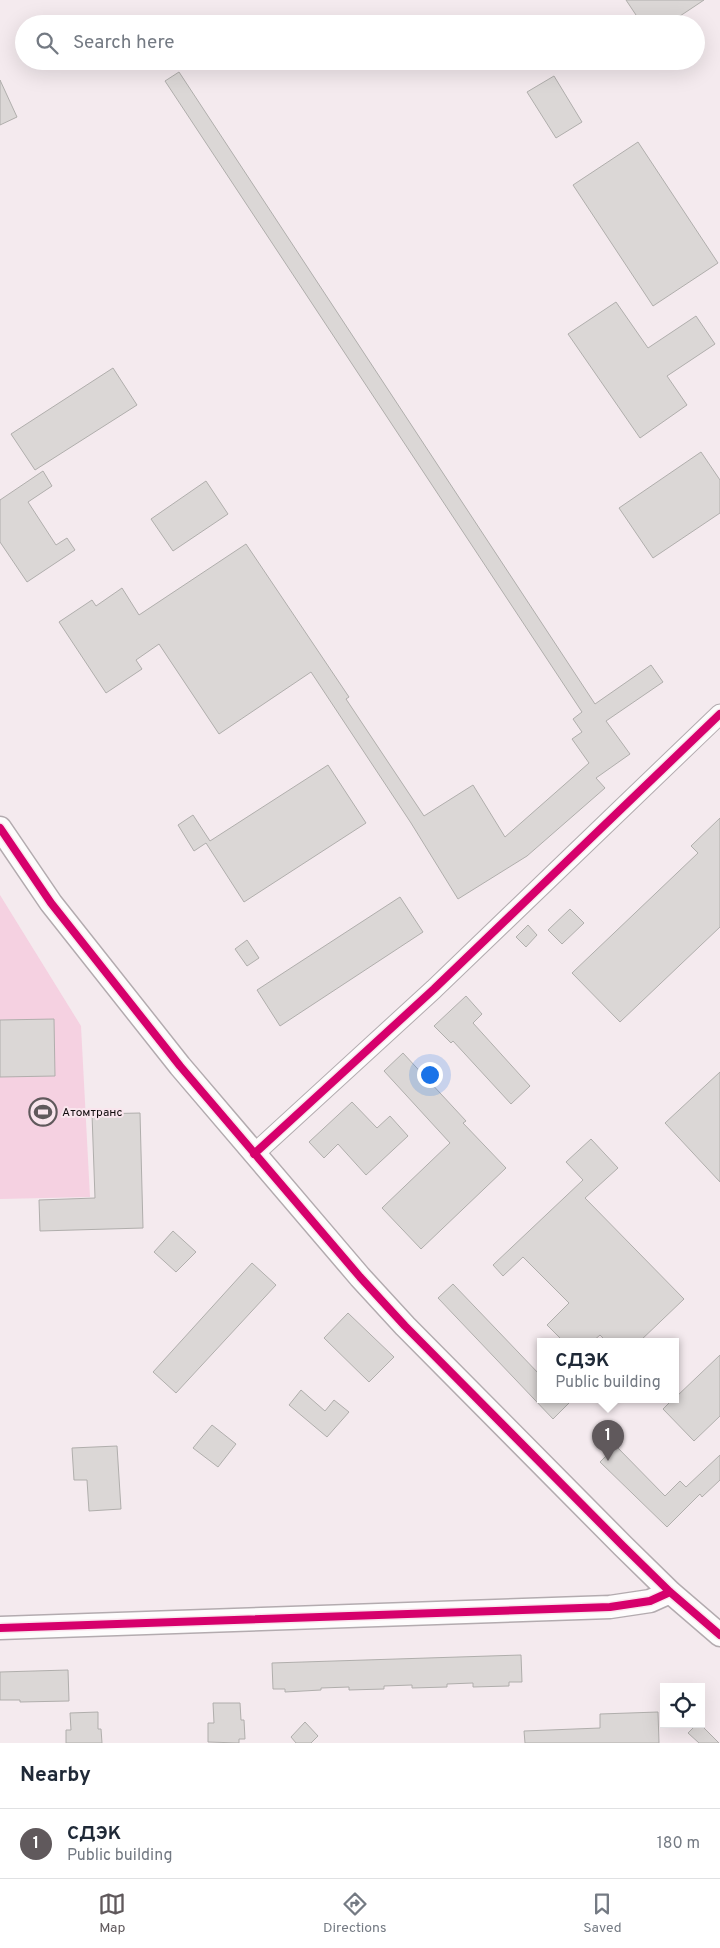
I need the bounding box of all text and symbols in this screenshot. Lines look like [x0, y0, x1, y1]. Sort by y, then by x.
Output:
search box [15, 15, 705, 70]
icon: search [33, 29, 61, 57]
text: Search here [73, 31, 175, 55]
your location [417, 1062, 443, 1088]
sports icon: Атомтранс [28, 1097, 58, 1127]
place label: Атомтранс [62, 1105, 123, 1121]
popup [537, 1338, 679, 1403]
text: СДЭК [555, 1349, 609, 1373]
text: Public building [555, 1373, 661, 1393]
pin: 1 [592, 1420, 624, 1461]
map controls [660, 1683, 705, 1728]
button: locate [660, 1683, 705, 1728]
text: Nearby [20, 1762, 91, 1789]
text: СДЭК [67, 1822, 121, 1846]
text: 1 [33, 1834, 39, 1854]
text: 180 m [657, 1834, 700, 1854]
text: Public building [67, 1846, 172, 1866]
tab: Map [98, 1890, 126, 1937]
tab: Directions [323, 1890, 387, 1937]
tab: Saved [583, 1890, 622, 1937]

